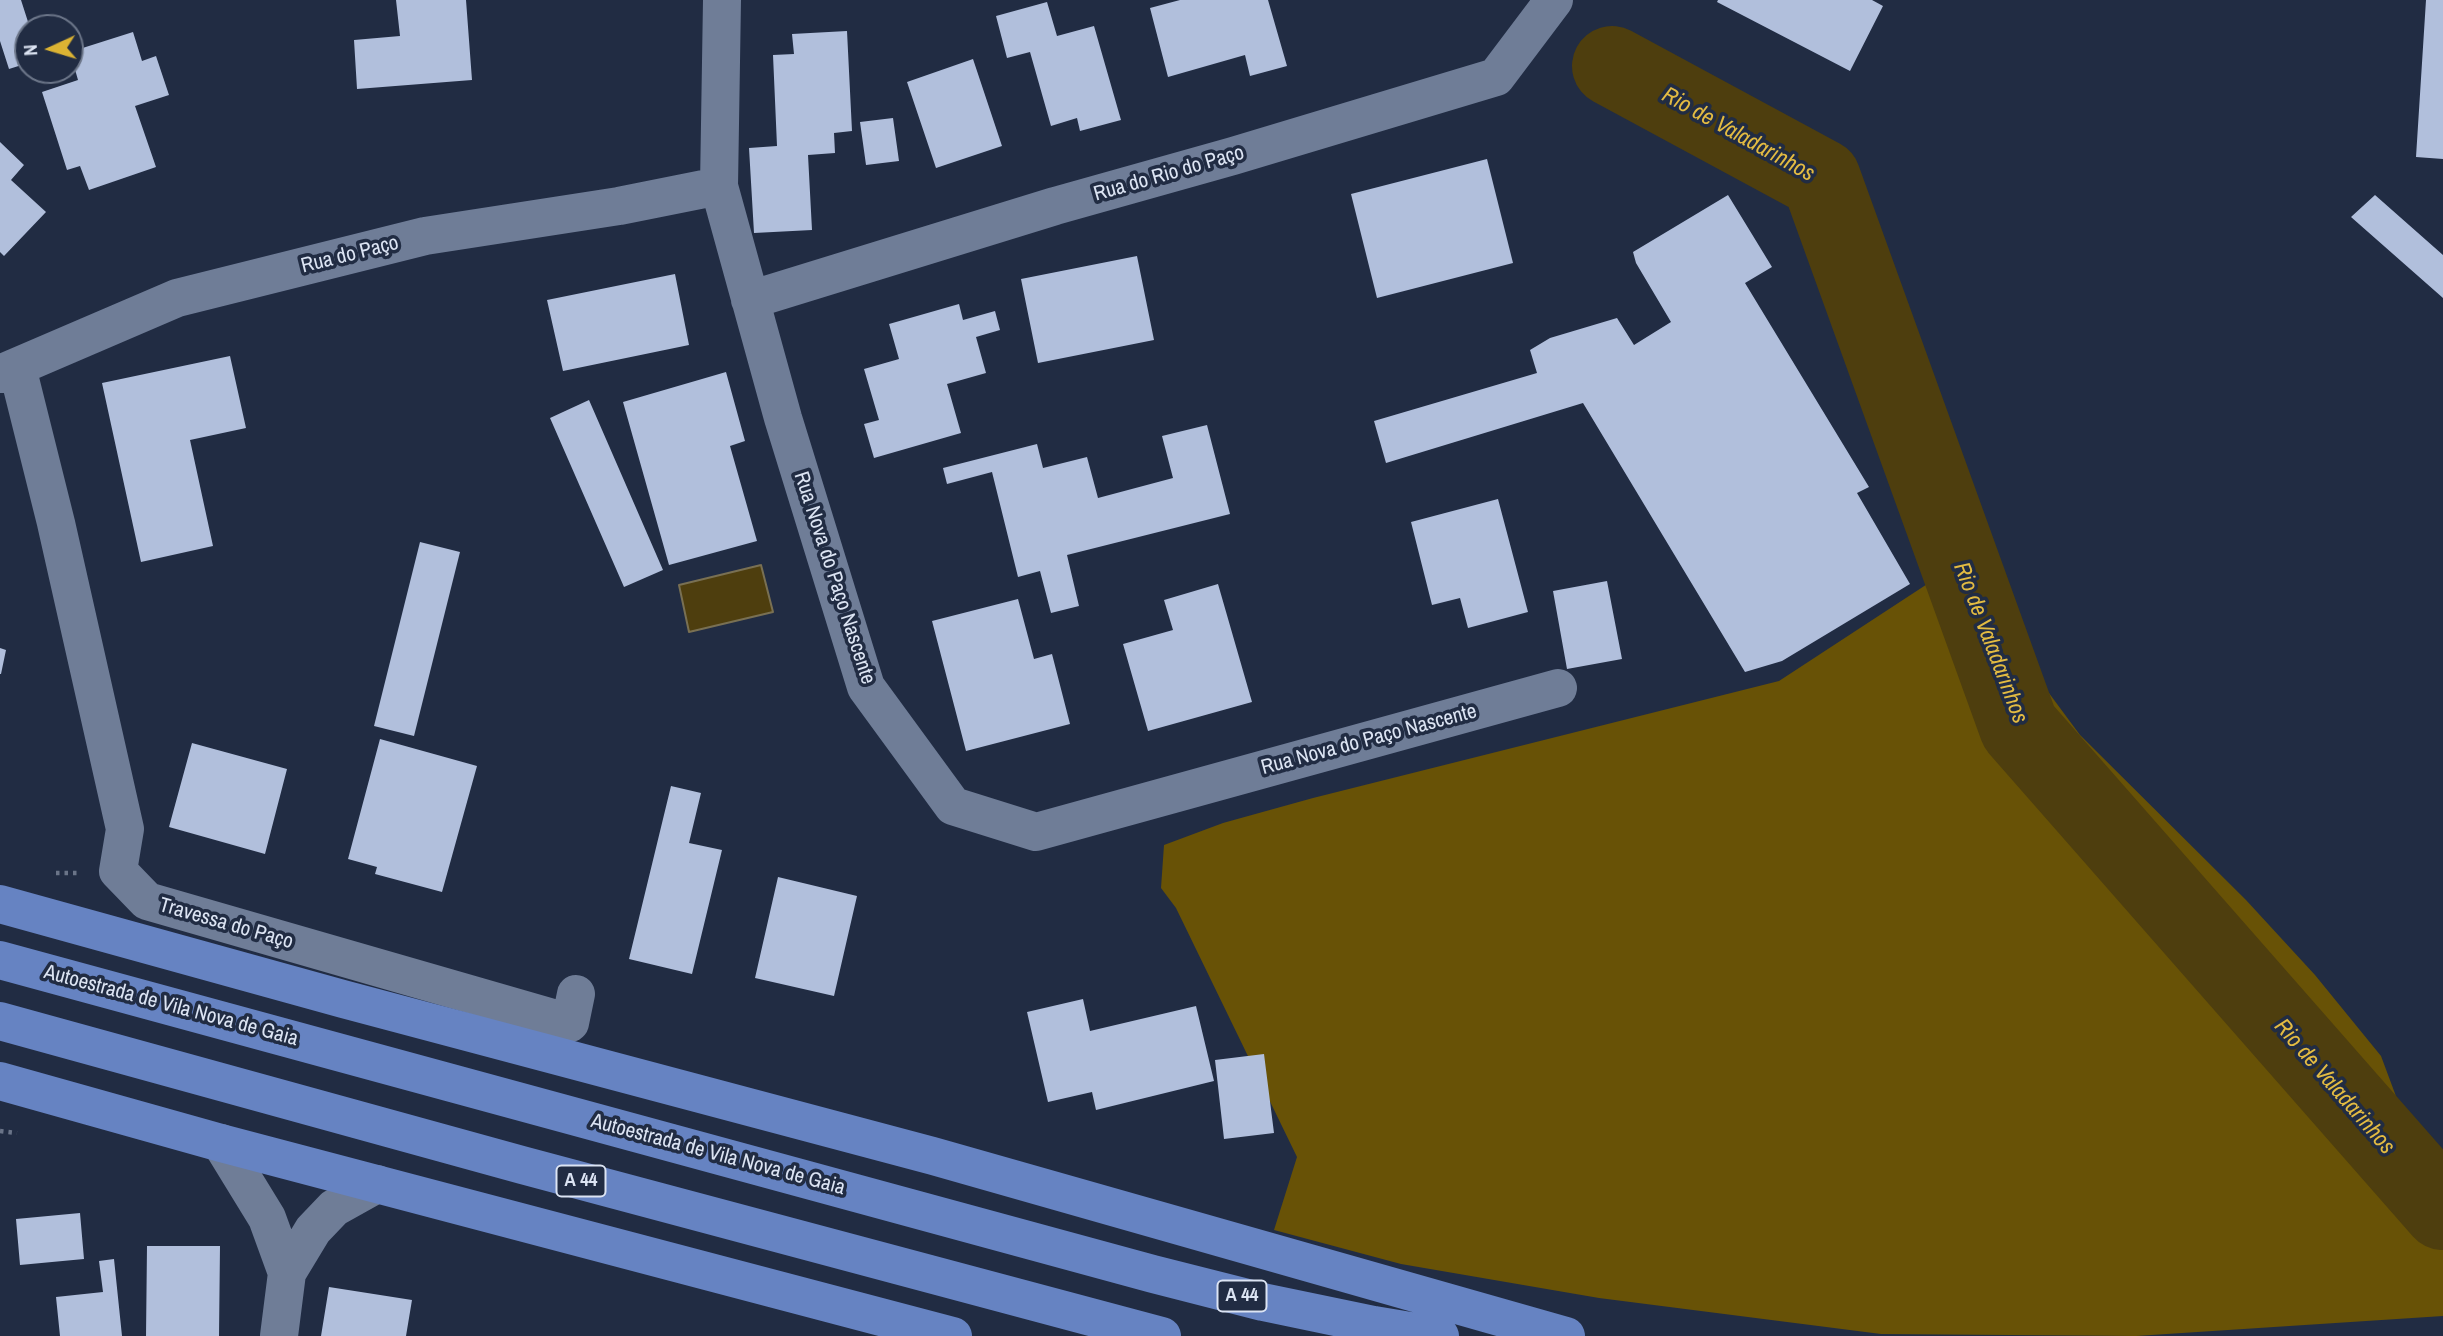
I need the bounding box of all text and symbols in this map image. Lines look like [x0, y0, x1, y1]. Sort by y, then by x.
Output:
north arrow [14, 14, 84, 84]
text: N [17, 44, 43, 57]
water label: Rio de Valadarinhos [1657, 82, 1819, 188]
street label: Rua do Rio do Paço [1091, 141, 1247, 207]
street label: Rua do Paço [299, 231, 401, 279]
street label: Rua Nova do Paço Nascente [788, 469, 880, 687]
water label: Rio de Valadarinhos [1947, 559, 2033, 727]
street label: Rua Nova do Paço Nascente [1258, 699, 1480, 781]
street label: Travessa do Paço [156, 893, 296, 955]
street label: Autoestrada de Vila Nova de Gaia [41, 960, 301, 1052]
water label: Rio de Valadarinhos [2268, 1014, 2400, 1160]
street label: Autoestrada de Vila Nova de Gaia [588, 1109, 848, 1201]
road number: A 44 [556, 1166, 606, 1196]
road number: A 44 [1218, 1280, 1266, 1312]

